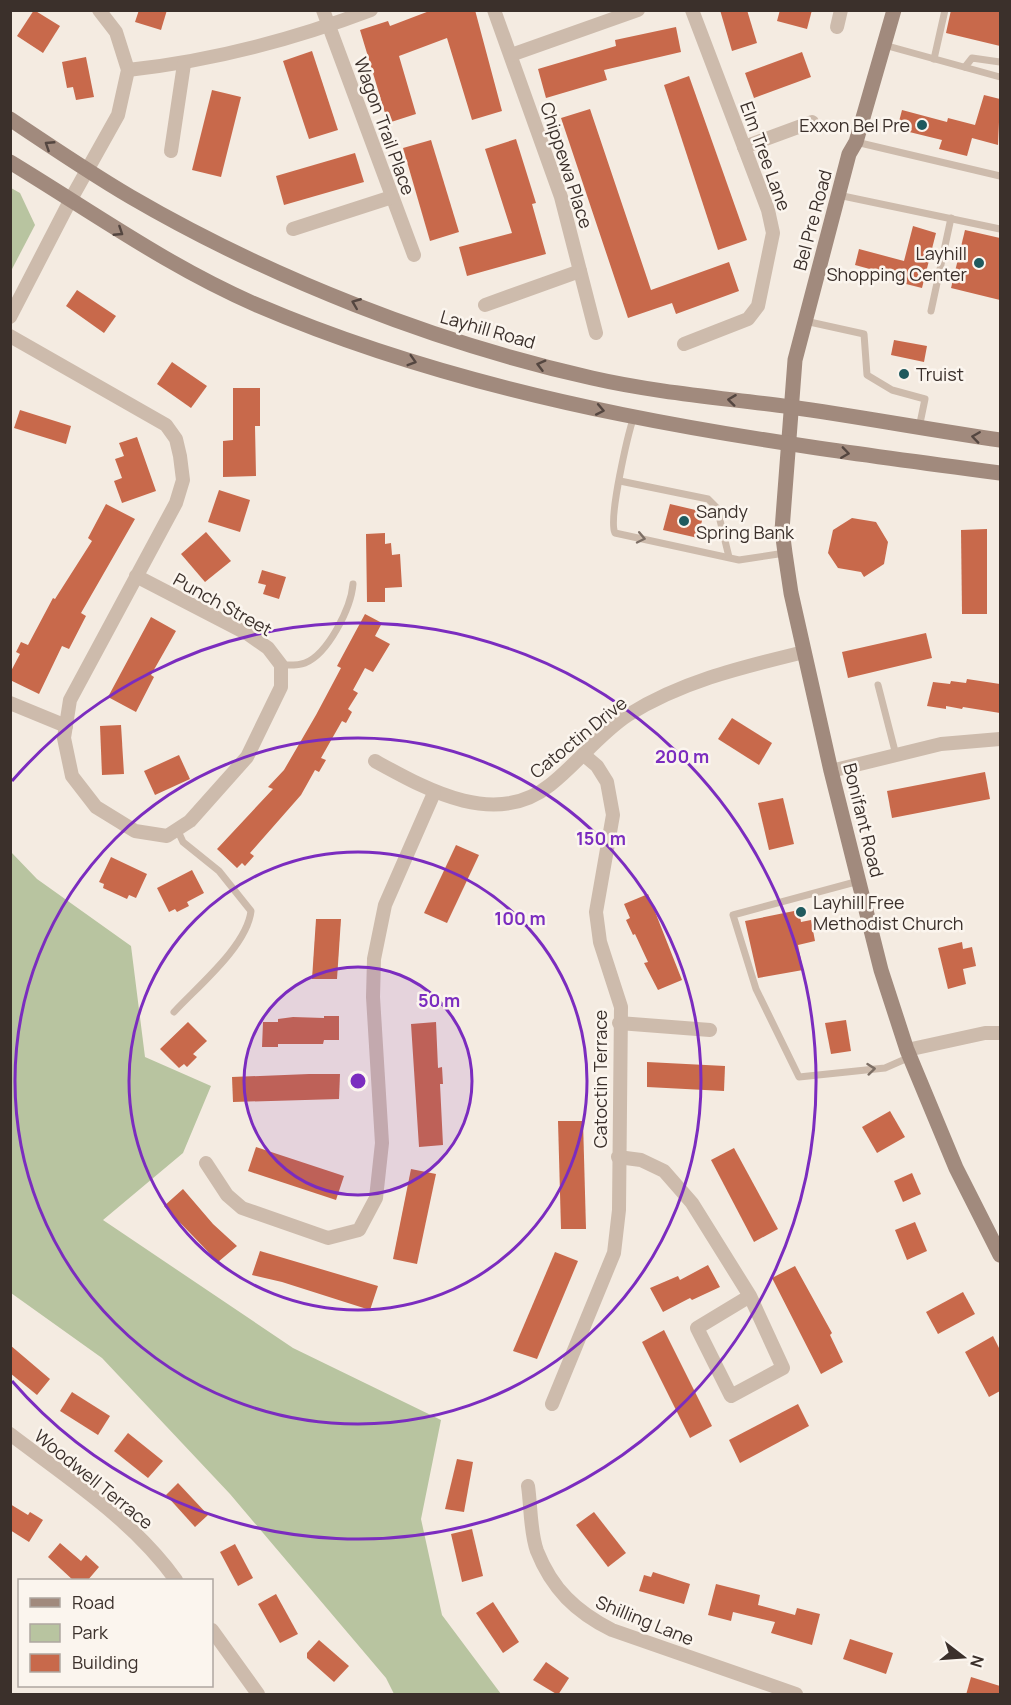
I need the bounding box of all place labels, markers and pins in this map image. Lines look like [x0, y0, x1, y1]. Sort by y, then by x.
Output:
place label: Exxon Bel Pre [799, 113, 910, 137]
marker: Exxon Bel Pre [915, 118, 929, 132]
place label: Layhill Shopping Center [826, 241, 967, 286]
marker: Layhill Shopping Center [972, 256, 986, 270]
place label: Truist [916, 362, 964, 386]
marker: Truist [897, 367, 911, 381]
place label: Sandy Spring Bank [696, 499, 795, 544]
marker: Sandy Spring Bank [677, 514, 691, 528]
place label: Layhill Free Methodist Church [813, 890, 964, 935]
marker: Layhill Free Methodist Church [794, 905, 808, 919]
centre of rings [348, 1071, 368, 1091]

